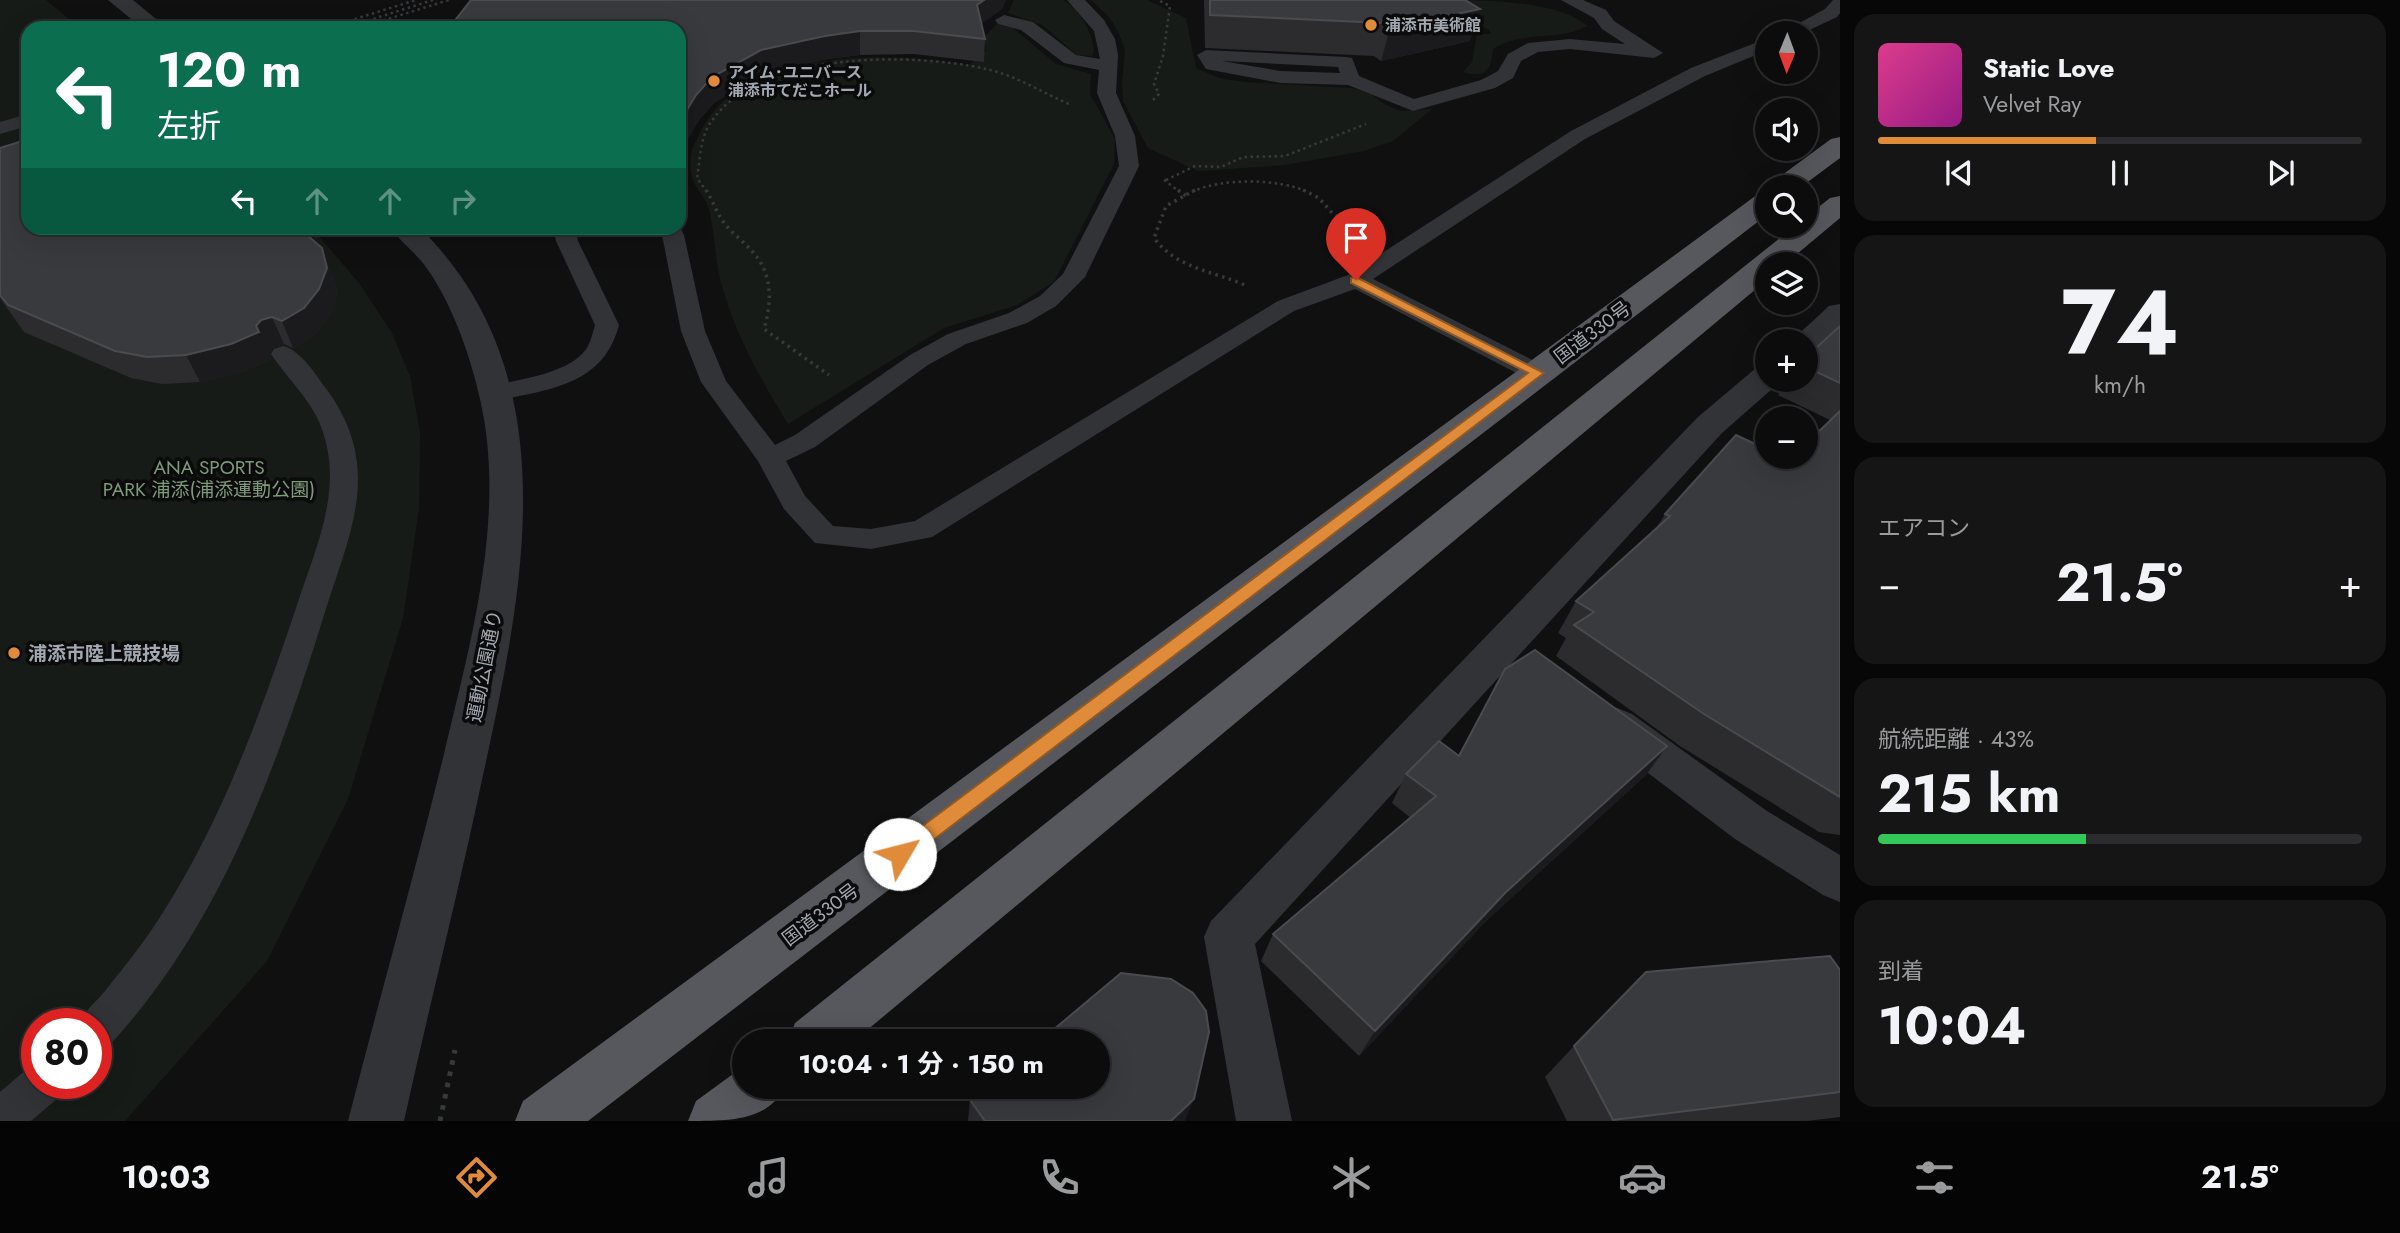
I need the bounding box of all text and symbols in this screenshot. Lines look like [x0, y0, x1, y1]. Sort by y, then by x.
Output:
place label: 浦添市美術館 [1385, 14, 1481, 37]
marker: 浦添市美術館 [1363, 17, 1379, 33]
north arrow [1755, 21, 1818, 84]
map controls [1755, 21, 1818, 469]
text: 120 m [157, 35, 301, 105]
icon: left [42, 49, 133, 140]
text: Static Love [1983, 49, 2115, 87]
place label: アイム･ユニバース 浦添市てだこホール [728, 61, 872, 102]
marker: アイム･ユニバース 浦添市てだこホール [706, 73, 722, 89]
text: Velvet Ray [1983, 87, 2081, 121]
button: sound [1755, 98, 1818, 161]
text: 左折 [157, 103, 221, 149]
icon: previous [1940, 154, 1978, 192]
icon: pause [2101, 154, 2139, 192]
icon: next [2262, 154, 2300, 192]
button: search [1755, 175, 1818, 238]
icon: left [225, 182, 263, 220]
icon: ahead [298, 182, 336, 220]
icon: ahead [371, 182, 409, 220]
icon: right [444, 182, 482, 220]
pin [1326, 208, 1386, 280]
icon: arrive [1337, 219, 1375, 257]
button: layers [1755, 252, 1818, 315]
text: 74 [2061, 257, 2179, 388]
street label: 国道330号 [1549, 295, 1636, 370]
button: + [1755, 329, 1818, 392]
text: km/h [2094, 368, 2146, 402]
button: − [1755, 406, 1818, 469]
park label: ANA SPORTS PARK 浦添(浦添運動公園) [103, 454, 315, 503]
text: エアコン [1878, 511, 1970, 545]
text: 21.5° [2056, 545, 2183, 621]
text: − [1878, 556, 1900, 611]
text: + [2339, 556, 2362, 611]
street label: 運動公園通り [460, 608, 509, 725]
place label: 浦添市陸上競技場 [28, 640, 180, 667]
marker: 浦添市陸上競技場 [6, 645, 22, 661]
text: 航続距離 · 43% [1878, 722, 2034, 756]
text: 215 km [1878, 756, 2060, 832]
position arrow [863, 817, 937, 891]
street label: 国道330号 [777, 877, 864, 952]
text: 到着 [1878, 954, 1924, 988]
text: 10:04 [1878, 988, 2026, 1064]
speed limit sign: 80 [21, 1008, 112, 1099]
text: 10:04 · 1 分 · 150 m [798, 1045, 1044, 1083]
icon: directions [452, 1153, 501, 1202]
icon: music [744, 1153, 793, 1202]
icon: phone [1035, 1153, 1084, 1202]
icon: climate [1327, 1153, 1376, 1202]
icon: car [1618, 1153, 1667, 1202]
icon: filters [1910, 1153, 1959, 1202]
text: 10:03 [121, 1154, 210, 1200]
text: 21.5° [2201, 1154, 2279, 1200]

